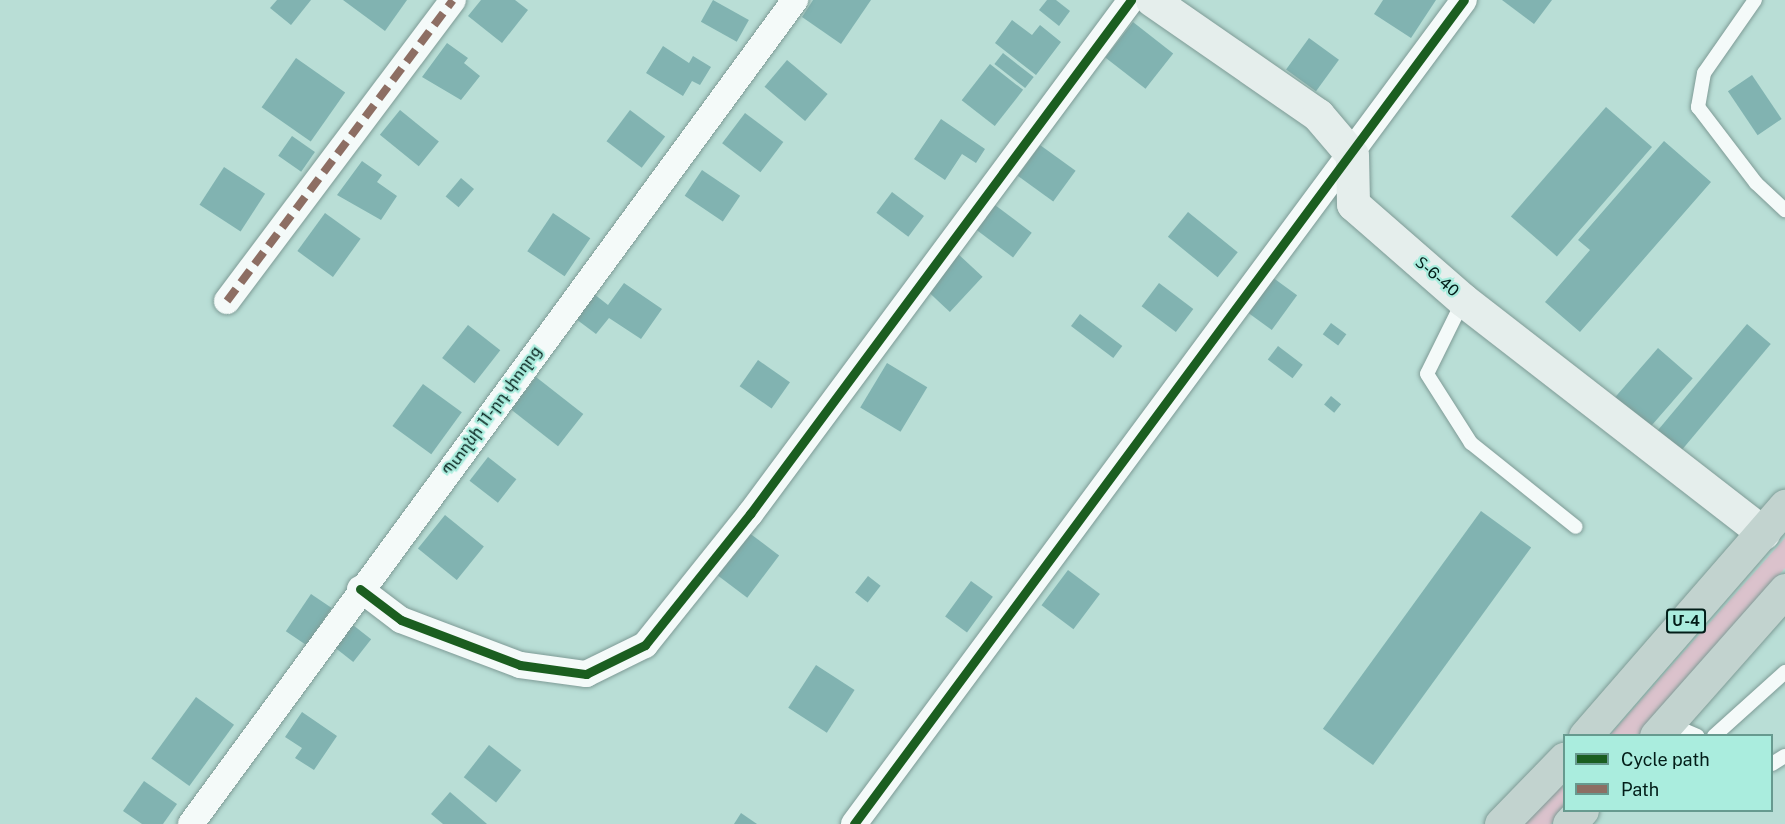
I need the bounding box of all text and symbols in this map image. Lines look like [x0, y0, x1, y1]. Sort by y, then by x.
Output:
street label: Տ-6-40 [1411, 253, 1463, 301]
street label: Պտղնի 11-րդ փողոց [438, 342, 546, 480]
road number: Մ-4 [1665, 609, 1707, 633]
legend [1563, 734, 1773, 812]
text: Cycle path [1621, 749, 1710, 770]
text: Path [1621, 779, 1659, 800]

